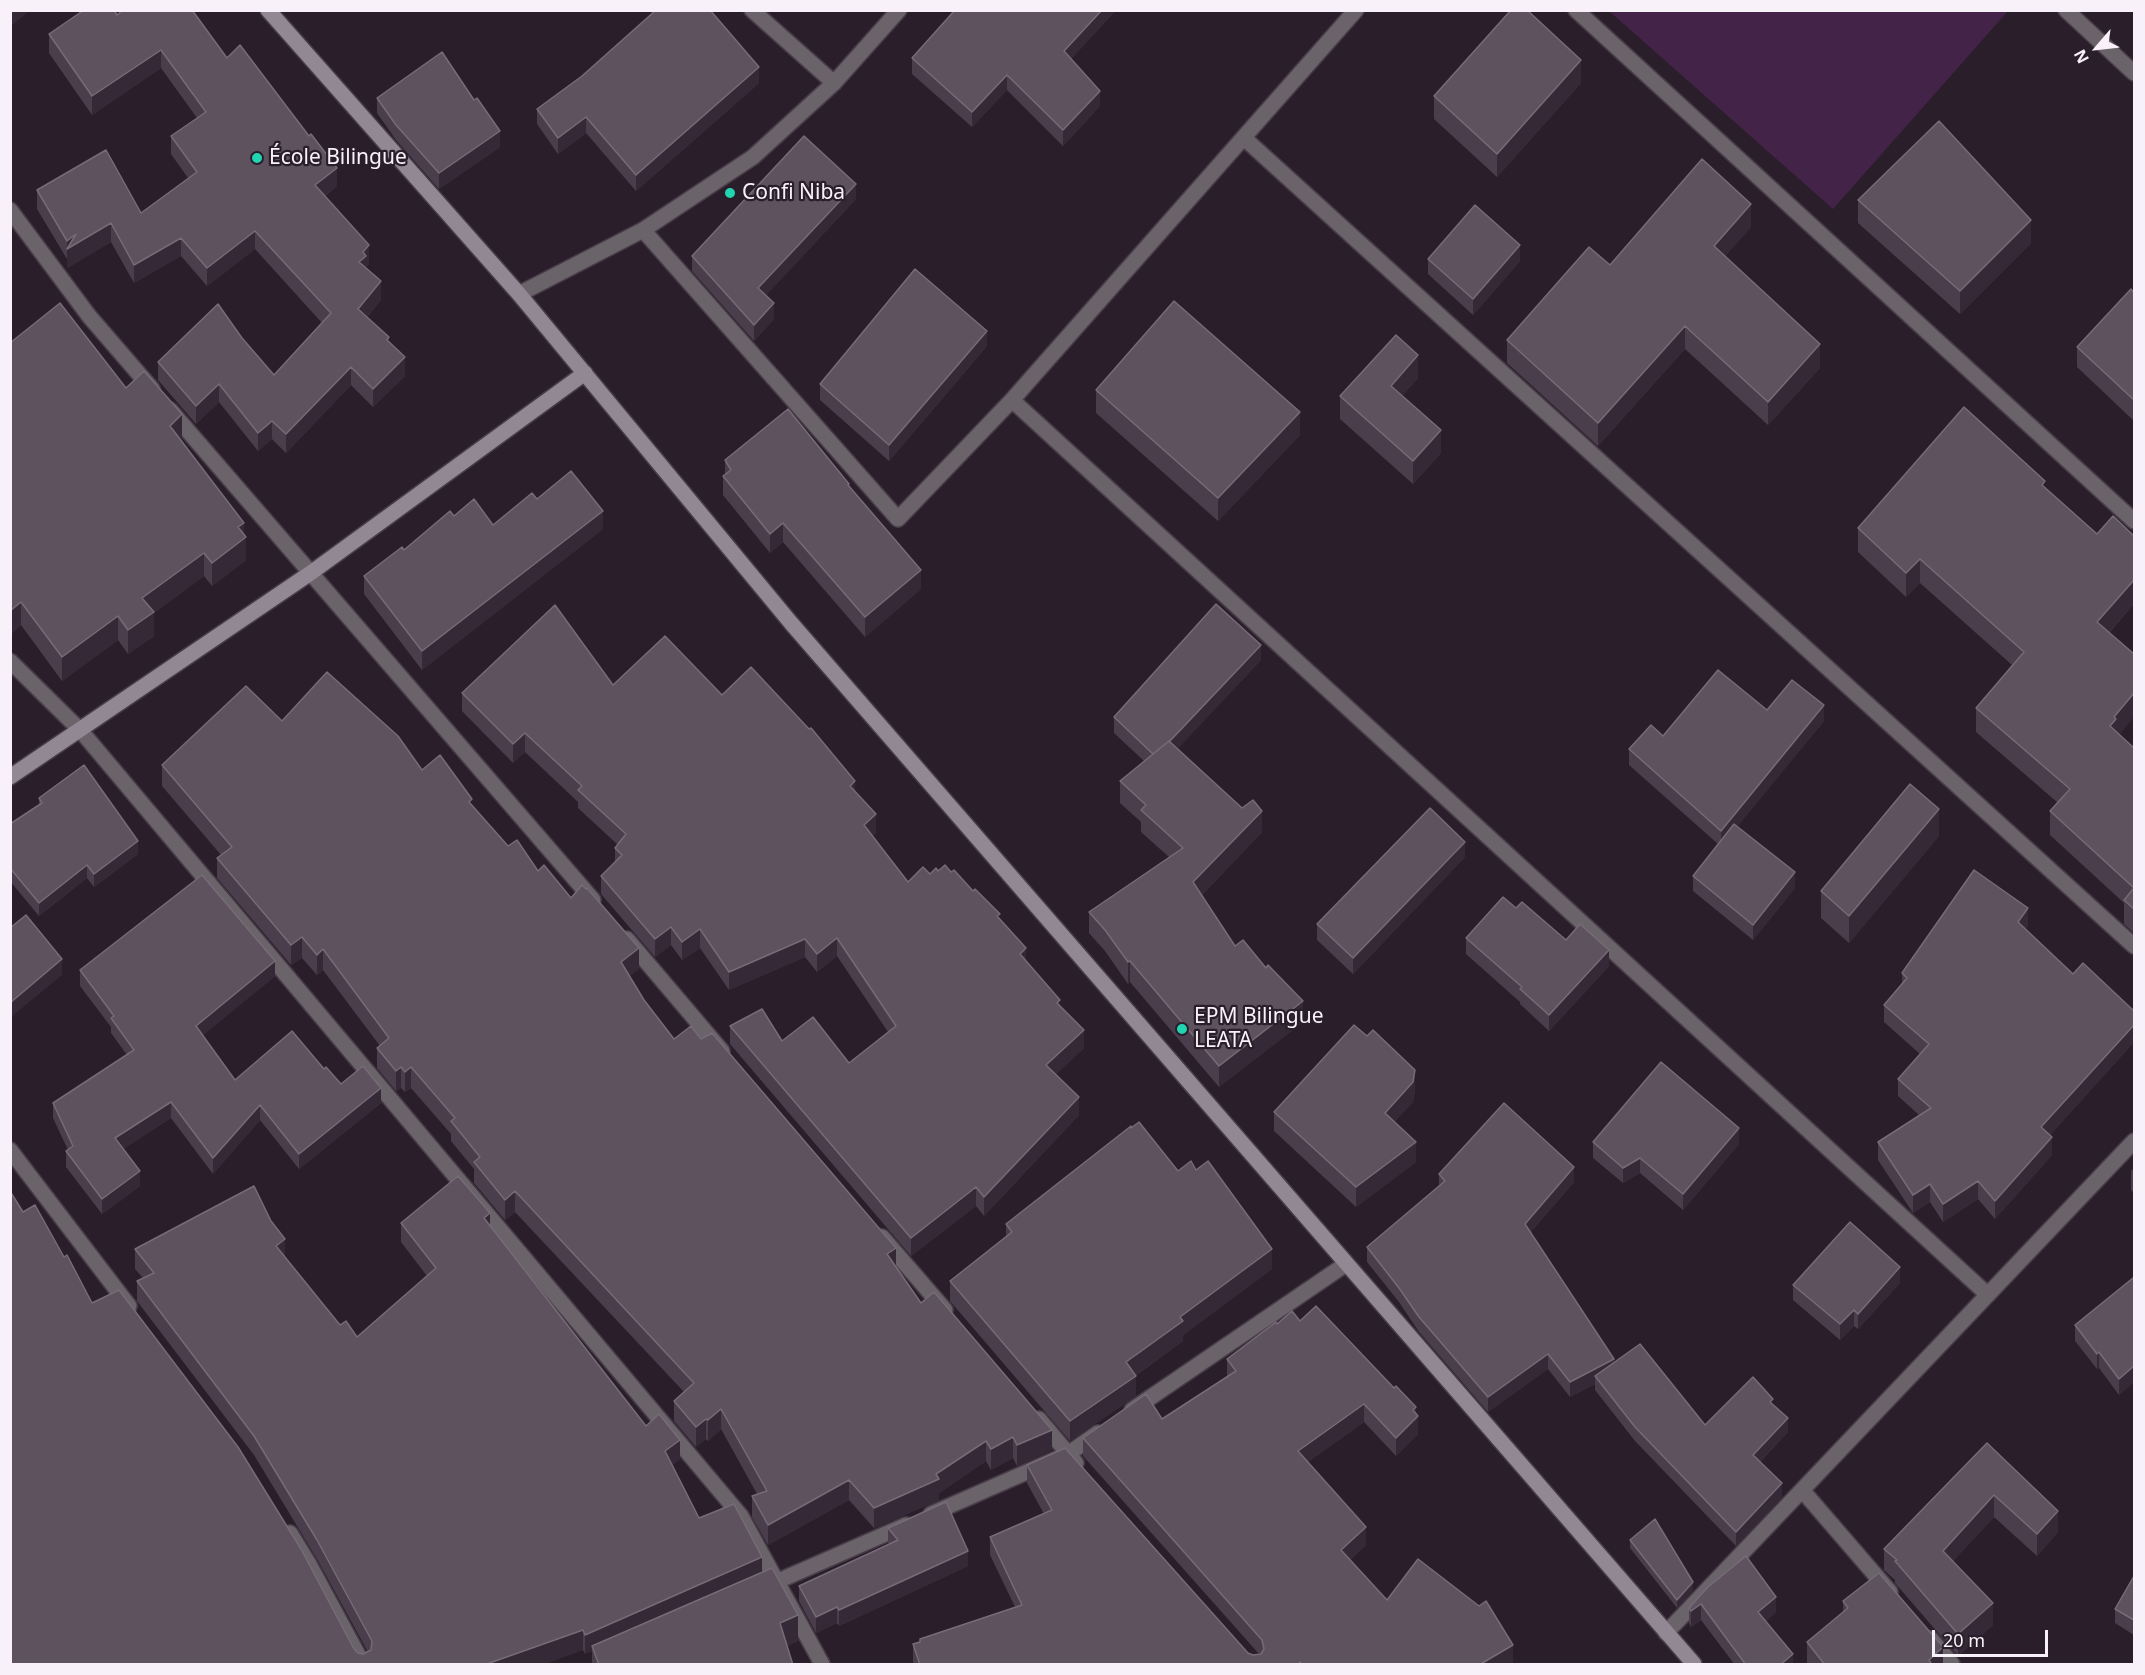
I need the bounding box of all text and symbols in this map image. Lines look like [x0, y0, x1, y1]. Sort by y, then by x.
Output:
north arrow [2067, 18, 2127, 78]
text: N [2068, 46, 2094, 67]
place label: École Bilingue [269, 145, 407, 171]
marker: École Bilingue [250, 151, 264, 165]
place label: Confi Niba [742, 180, 845, 206]
marker: Confi Niba [723, 186, 737, 200]
place label: EPM Bilingue LEATA [1194, 1004, 1324, 1054]
marker: EPM Bilingue LEATA [1175, 1022, 1189, 1036]
scale bar [1935, 1618, 2050, 1656]
text: 20 m [1943, 1628, 1985, 1652]

